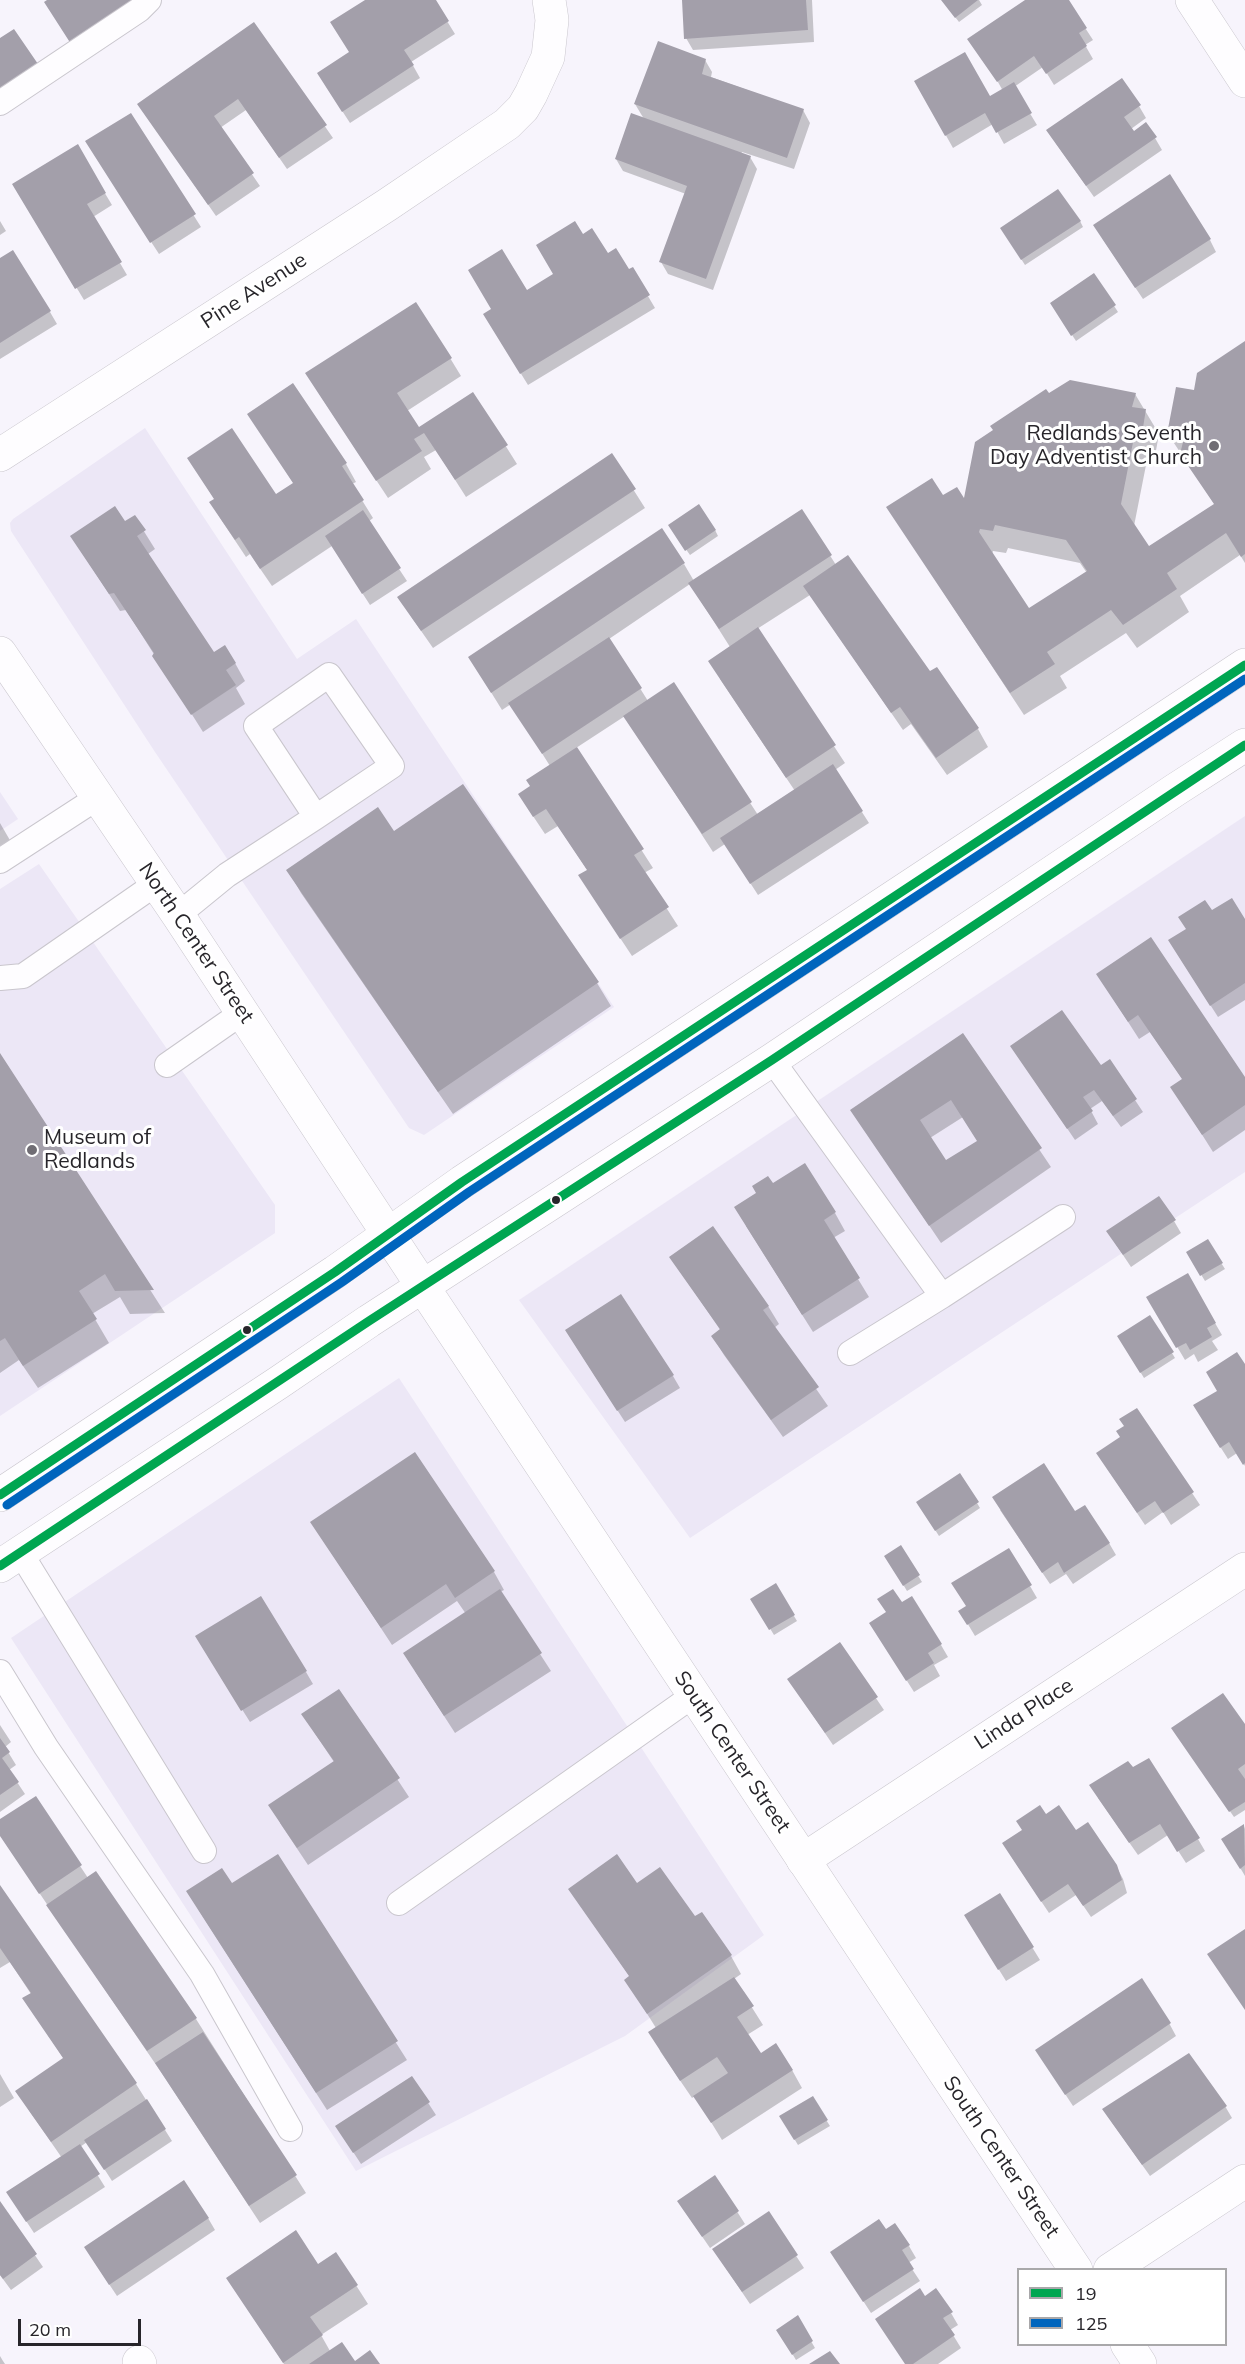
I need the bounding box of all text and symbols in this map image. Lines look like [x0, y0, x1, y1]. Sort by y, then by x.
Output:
street label: Pine Avenue [196, 247, 312, 335]
place label: Redlands Seventh Day Adventist Church [990, 421, 1202, 471]
marker: Redlands Seventh Day Adventist Church [1207, 439, 1221, 453]
street label: North Center Street [133, 858, 259, 1028]
place label: Museum of Redlands [44, 1125, 151, 1175]
marker: Museum of Redlands [25, 1143, 39, 1157]
unlabelled marker [550, 1194, 562, 1206]
unlabelled marker [241, 1324, 253, 1336]
street label: South Center Street [669, 1666, 795, 1838]
street label: Linda Place [970, 1673, 1078, 1755]
street label: South Center Street [938, 2071, 1064, 2243]
legend [1017, 2268, 1227, 2346]
text: 19 [1075, 2282, 1097, 2305]
scale bar [21, 2307, 144, 2345]
text: 125 [1075, 2312, 1107, 2335]
text: 20 m [29, 2318, 71, 2341]

